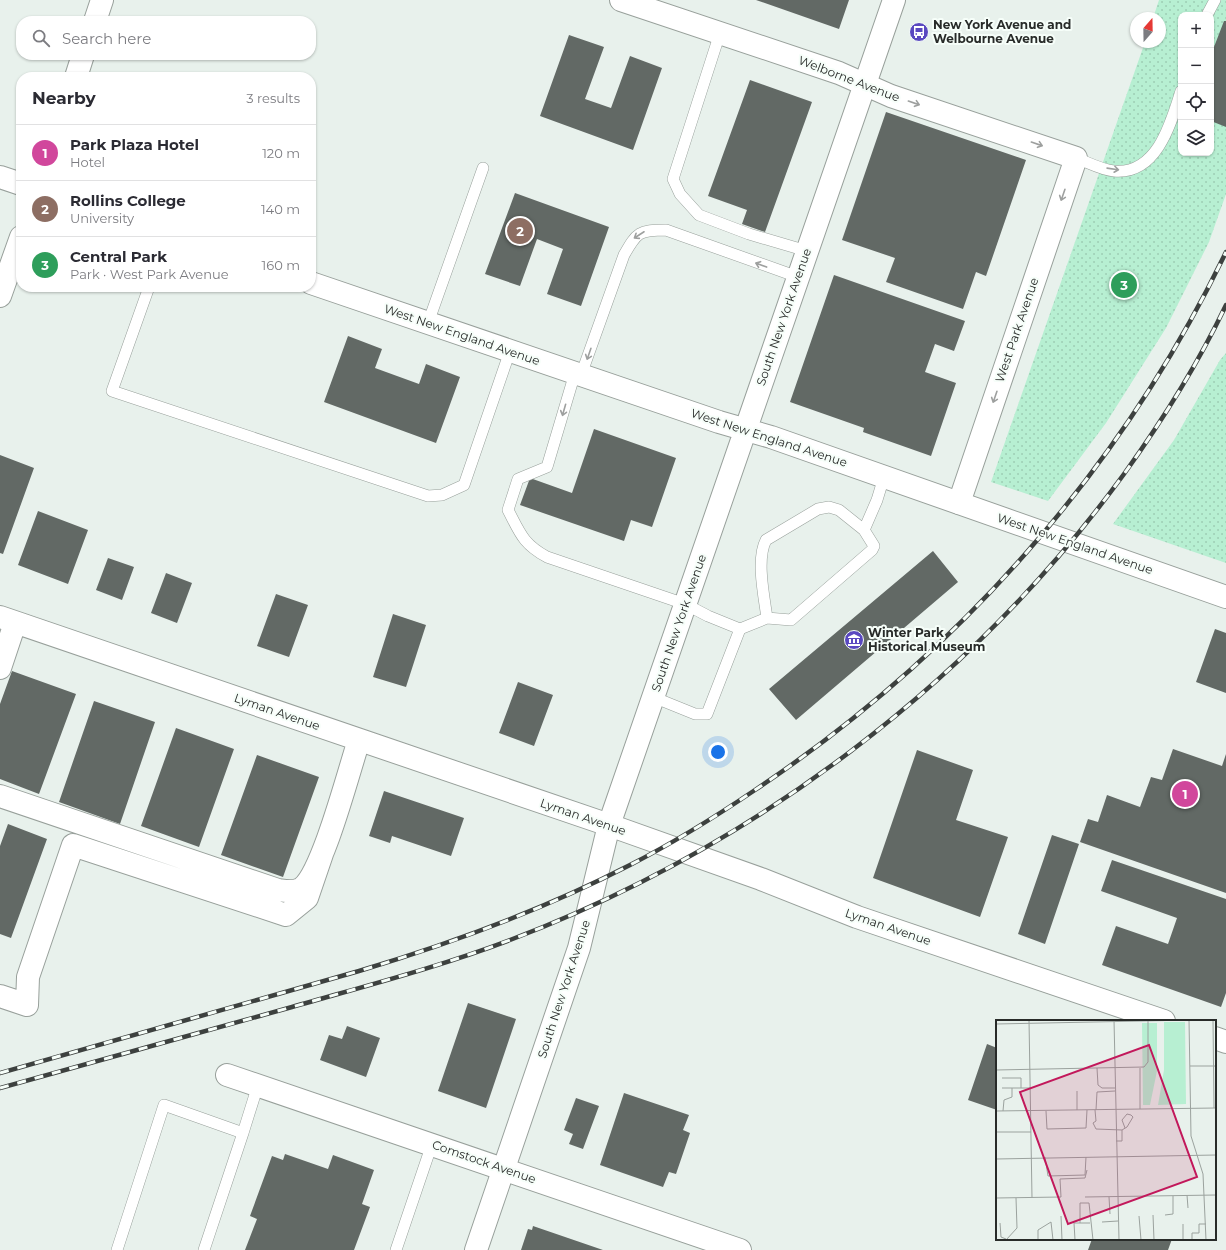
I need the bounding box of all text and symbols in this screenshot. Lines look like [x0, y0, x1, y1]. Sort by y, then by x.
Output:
north arrow [1130, 12, 1166, 48]
map controls [1178, 12, 1214, 156]
button: + [1178, 12, 1214, 48]
search box [16, 16, 316, 60]
place label: New York Avenue and Welbourne Avenue [933, 17, 1071, 46]
bus stop icon: New York Avenue and Welbourne Avenue [908, 21, 930, 43]
icon: search [30, 27, 52, 49]
text: Search here [62, 29, 151, 48]
button: − [1178, 48, 1214, 84]
street label: Welborne Avenue [796, 52, 902, 105]
button: locate [1178, 84, 1214, 120]
text: Nearby [32, 88, 96, 108]
text: 3 results [246, 90, 300, 106]
one-way arrow [907, 100, 919, 108]
button: layers [1178, 120, 1214, 156]
text: Park Plaza Hotel [70, 135, 199, 154]
one-way arrow [1030, 141, 1042, 149]
text: 1 [42, 145, 48, 161]
text: 120 m [262, 145, 300, 161]
text: Hotel [70, 154, 105, 170]
one-way arrow [1106, 165, 1119, 173]
one-way arrow [1059, 188, 1067, 200]
text: Rollins College [70, 191, 186, 210]
text: 2 [41, 201, 49, 217]
text: 140 m [261, 201, 300, 217]
text: University [70, 210, 134, 226]
pin: 2 [507, 216, 533, 246]
one-way arrow [633, 231, 644, 239]
street label: South New York Avenue [753, 246, 814, 388]
text: Central Park [70, 247, 167, 266]
text: 3 [41, 257, 49, 273]
text: 160 m [262, 257, 300, 273]
one-way arrow [755, 260, 767, 268]
text: Park · West Park Avenue [70, 266, 229, 282]
pin: 3 [1111, 270, 1137, 300]
street label: West Park Avenue [992, 276, 1041, 384]
street label: West New England Avenue [382, 301, 542, 368]
one-way arrow [585, 347, 592, 360]
one-way arrow [991, 391, 998, 404]
one-way arrow [560, 404, 567, 417]
street label: West New England Avenue [689, 405, 849, 470]
street label: West New England Avenue [995, 510, 1155, 577]
street label: South New York Avenue [648, 552, 709, 694]
place label: Winter Park Historical Museum [868, 625, 985, 654]
museum icon: Winter Park Historical Museum [843, 629, 865, 651]
street label: Lyman Avenue [232, 690, 322, 733]
your location [708, 742, 728, 762]
pin: 1 [1172, 779, 1198, 809]
street label: Lyman Avenue [538, 795, 628, 838]
street label: Lyman Avenue [843, 905, 933, 948]
street label: South New York Avenue [534, 918, 593, 1060]
inset map [996, 1020, 1216, 1240]
street label: Comstock Avenue [430, 1137, 538, 1186]

